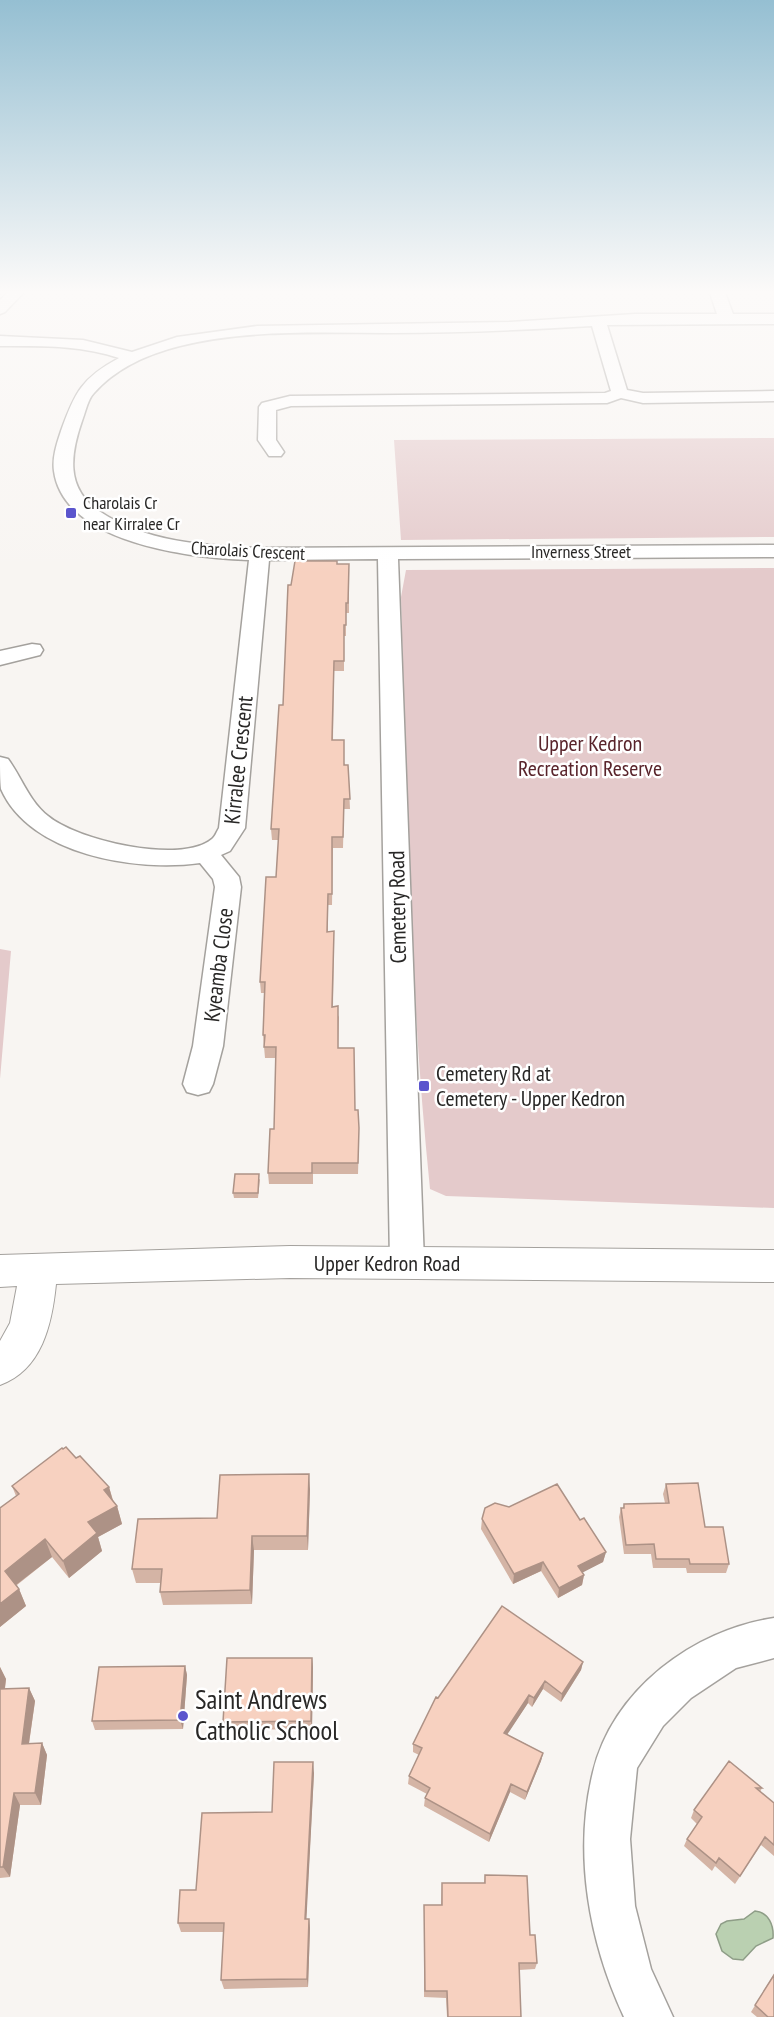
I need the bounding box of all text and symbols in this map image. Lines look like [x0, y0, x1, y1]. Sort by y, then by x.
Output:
place label: Charolais Cr near Kirralee Cr [83, 491, 180, 535]
marker: Charolais Cr near Kirralee Cr [64, 506, 78, 520]
street label: Charolais Crescent [190, 536, 306, 565]
street label: Inverness Street [531, 540, 631, 563]
street label: Kirralee Crescent [217, 694, 259, 826]
park label: Upper Kedron Recreation Reserve [518, 729, 662, 782]
street label: Cemetery Road [382, 850, 412, 964]
street label: Kyeamba Close [197, 906, 239, 1024]
place label: Cemetery Rd at Cemetery - Upper Kedron [436, 1059, 625, 1112]
marker: Cemetery Rd at Cemetery - Upper Kedron [417, 1079, 431, 1093]
street label: Upper Kedron Road [314, 1249, 460, 1277]
place label: Saint Andrews Catholic School [195, 1682, 339, 1747]
marker: Saint Andrews Catholic School [176, 1709, 190, 1723]

